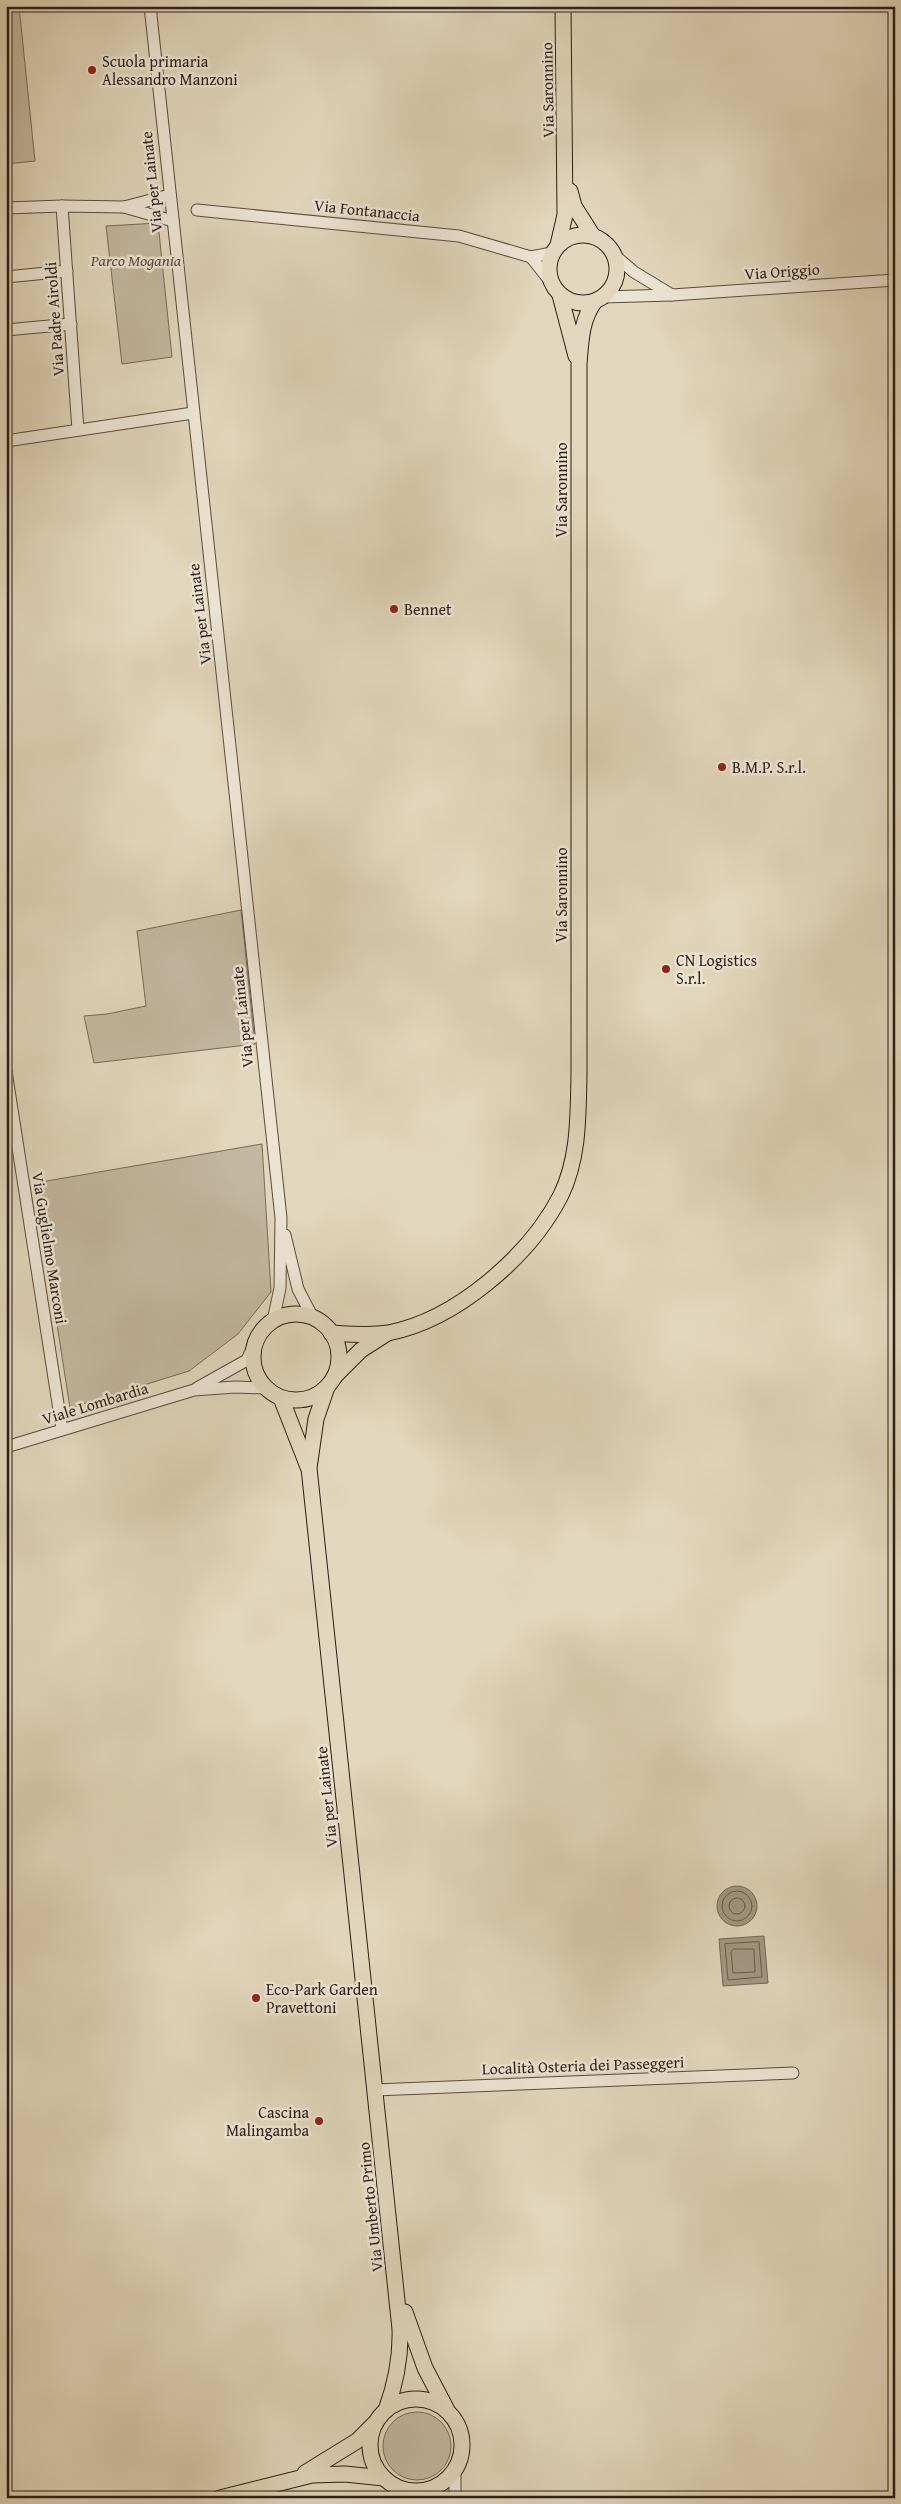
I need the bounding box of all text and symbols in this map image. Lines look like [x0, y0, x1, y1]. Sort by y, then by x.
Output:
street label: Via Saronnino [534, 42, 560, 138]
place label: Scuola primaria Alessandro Manzoni [102, 49, 238, 91]
marker: Scuola primaria Alessandro Manzoni [86, 64, 98, 76]
street label: Via per Lainate [134, 130, 168, 234]
street label: Via Fontanaccia [313, 193, 422, 228]
park label: Parco Mogania [90, 248, 182, 272]
street label: Via Origgio [744, 256, 820, 286]
street label: Via Padre Airoldi [38, 261, 70, 377]
street label: Via Saronnino [549, 442, 573, 538]
street label: Via per Lainate [181, 562, 217, 666]
place label: Bennet [404, 597, 452, 621]
marker: Bennet [388, 603, 400, 615]
place label: B.M.P. S.r.l. [732, 755, 806, 779]
marker: B.M.P. S.r.l. [716, 761, 728, 773]
street label: Via Saronnino [549, 847, 573, 943]
place label: CN Logistics S.r.l. [676, 948, 757, 990]
marker: CN Logistics S.r.l. [660, 963, 672, 975]
street label: Via per Lainate [225, 965, 259, 1069]
street label: Via Guglielmo Marconi [26, 1170, 74, 1326]
street label: Viale Lombardia [39, 1375, 152, 1431]
street label: Via per Lainate [309, 1745, 343, 1849]
place label: Eco-Park Garden Pravettoni [266, 1977, 378, 2019]
marker: Eco-Park Garden Pravettoni [250, 1992, 262, 2004]
street label: Località Osteria dei Passeggeri [481, 2049, 685, 2081]
place label: Cascina Malingamba [226, 2100, 309, 2142]
marker: Cascina Malingamba [313, 2115, 325, 2127]
street label: Via Umberto Primo [351, 2141, 389, 2273]

